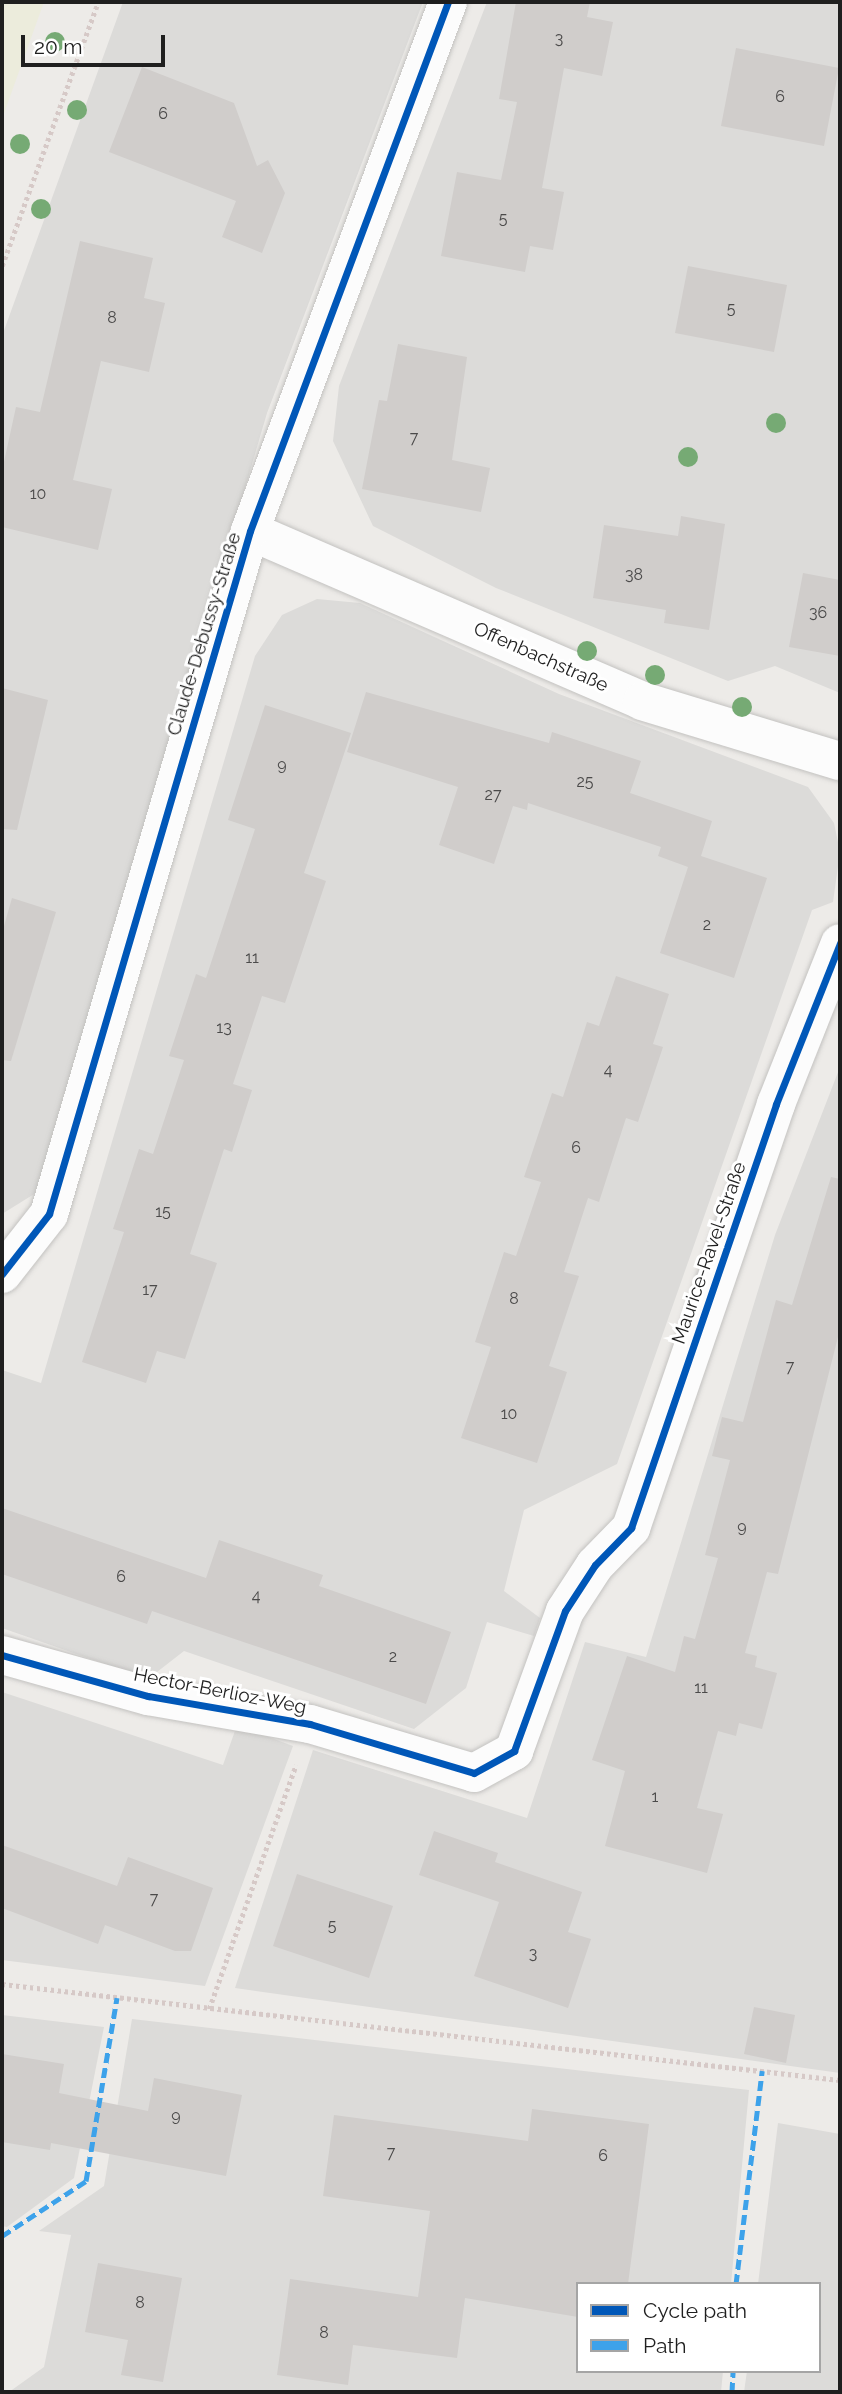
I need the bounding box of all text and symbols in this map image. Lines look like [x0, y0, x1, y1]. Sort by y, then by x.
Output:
scale bar [24, 21, 168, 65]
house number: 3 [555, 29, 563, 49]
text: 20 m [34, 34, 82, 59]
house number: 6 [775, 87, 785, 107]
house number: 6 [158, 104, 168, 124]
house number: 5 [499, 209, 507, 229]
house number: 5 [727, 299, 735, 319]
house number: 8 [107, 308, 117, 328]
house number: 7 [410, 428, 418, 448]
house number: 10 [30, 484, 46, 504]
street label: Claude-Debussy-Straße [162, 530, 246, 738]
house number: 38 [625, 565, 643, 585]
house number: 36 [809, 603, 827, 623]
street label: Offenbachstraße [470, 617, 612, 697]
house number: 9 [277, 755, 287, 775]
house number: 25 [576, 772, 594, 792]
house number: 27 [485, 785, 501, 805]
house number: 2 [703, 915, 711, 935]
house number: 11 [245, 948, 259, 968]
house number: 13 [216, 1018, 232, 1038]
house number: 4 [604, 1060, 612, 1080]
house number: 6 [571, 1138, 581, 1158]
street label: Maurice-Ravel-Straße [667, 1159, 751, 1347]
house number: 15 [155, 1202, 171, 1222]
house number: 17 [142, 1280, 158, 1300]
house number: 8 [509, 1289, 519, 1309]
house number: 7 [786, 1357, 794, 1377]
house number: 10 [501, 1404, 517, 1424]
house number: 9 [737, 1517, 747, 1537]
house number: 6 [116, 1567, 126, 1587]
house number: 4 [252, 1586, 260, 1606]
house number: 2 [389, 1647, 397, 1667]
street label: Hector-Berlioz-Weg [132, 1663, 308, 1719]
house number: 11 [694, 1678, 708, 1698]
house number: 1 [652, 1787, 658, 1807]
house number: 7 [150, 1889, 158, 1909]
house number: 5 [328, 1916, 336, 1936]
house number: 3 [529, 1944, 537, 1964]
house number: 9 [171, 2106, 181, 2126]
house number: 7 [387, 2143, 395, 2163]
house number: 6 [598, 2146, 608, 2166]
legend [576, 2282, 821, 2373]
house number: 8 [135, 2293, 145, 2313]
text: Cycle path [643, 2298, 747, 2323]
house number: 8 [319, 2323, 329, 2343]
text: Path [643, 2333, 687, 2358]

